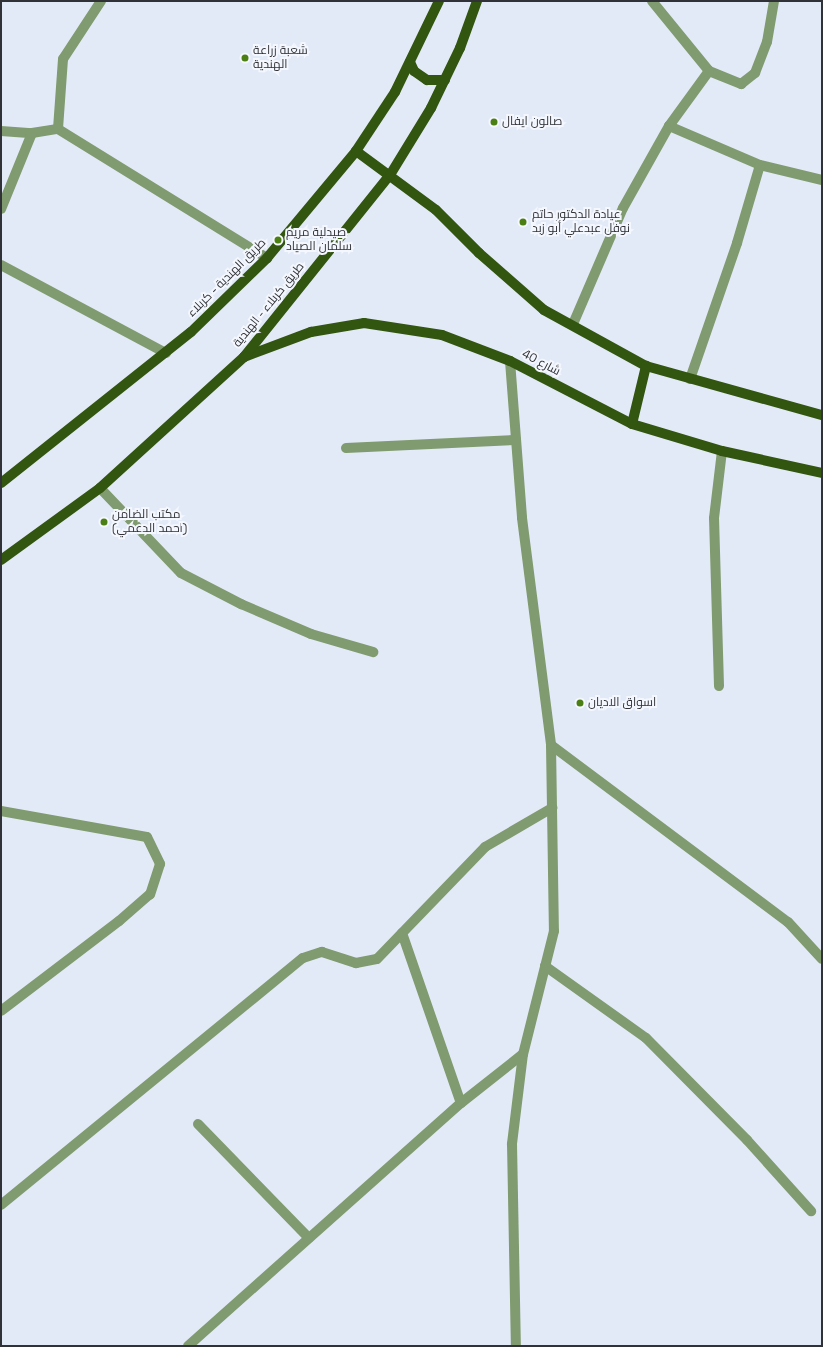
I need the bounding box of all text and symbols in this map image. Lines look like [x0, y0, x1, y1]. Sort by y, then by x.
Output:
place label: شعبة زراعة الهندية [253, 44, 308, 72]
marker: شعبة زراعة الهندية [240, 53, 250, 63]
place label: صالون ايفال [502, 115, 562, 129]
marker: صالون ايفال [489, 117, 499, 127]
place label: عيادة الدكتور حاتم نوفل عبدعلي أبو زبد [532, 208, 630, 236]
marker: عيادة الدكتور حاتم نوفل عبدعلي أبو زبد [517, 216, 529, 228]
place label: صيدلية مريم سلمان الصياد [286, 226, 352, 254]
marker: صيدلية مريم سلمان الصياد [273, 235, 283, 245]
street label: طريق الهندية - كربلاء [185, 236, 269, 320]
street label: طريق كربلاء - الهندية [230, 259, 308, 351]
street label: شارع 40 [519, 347, 563, 379]
place label: مكتب الضامن (احمد الدعمي) [112, 508, 187, 536]
marker: مكتب الضامن (احمد الدعمي) [99, 517, 109, 527]
place label: اسواق الاديان [588, 696, 656, 710]
marker: اسواق الاديان [575, 698, 585, 708]

